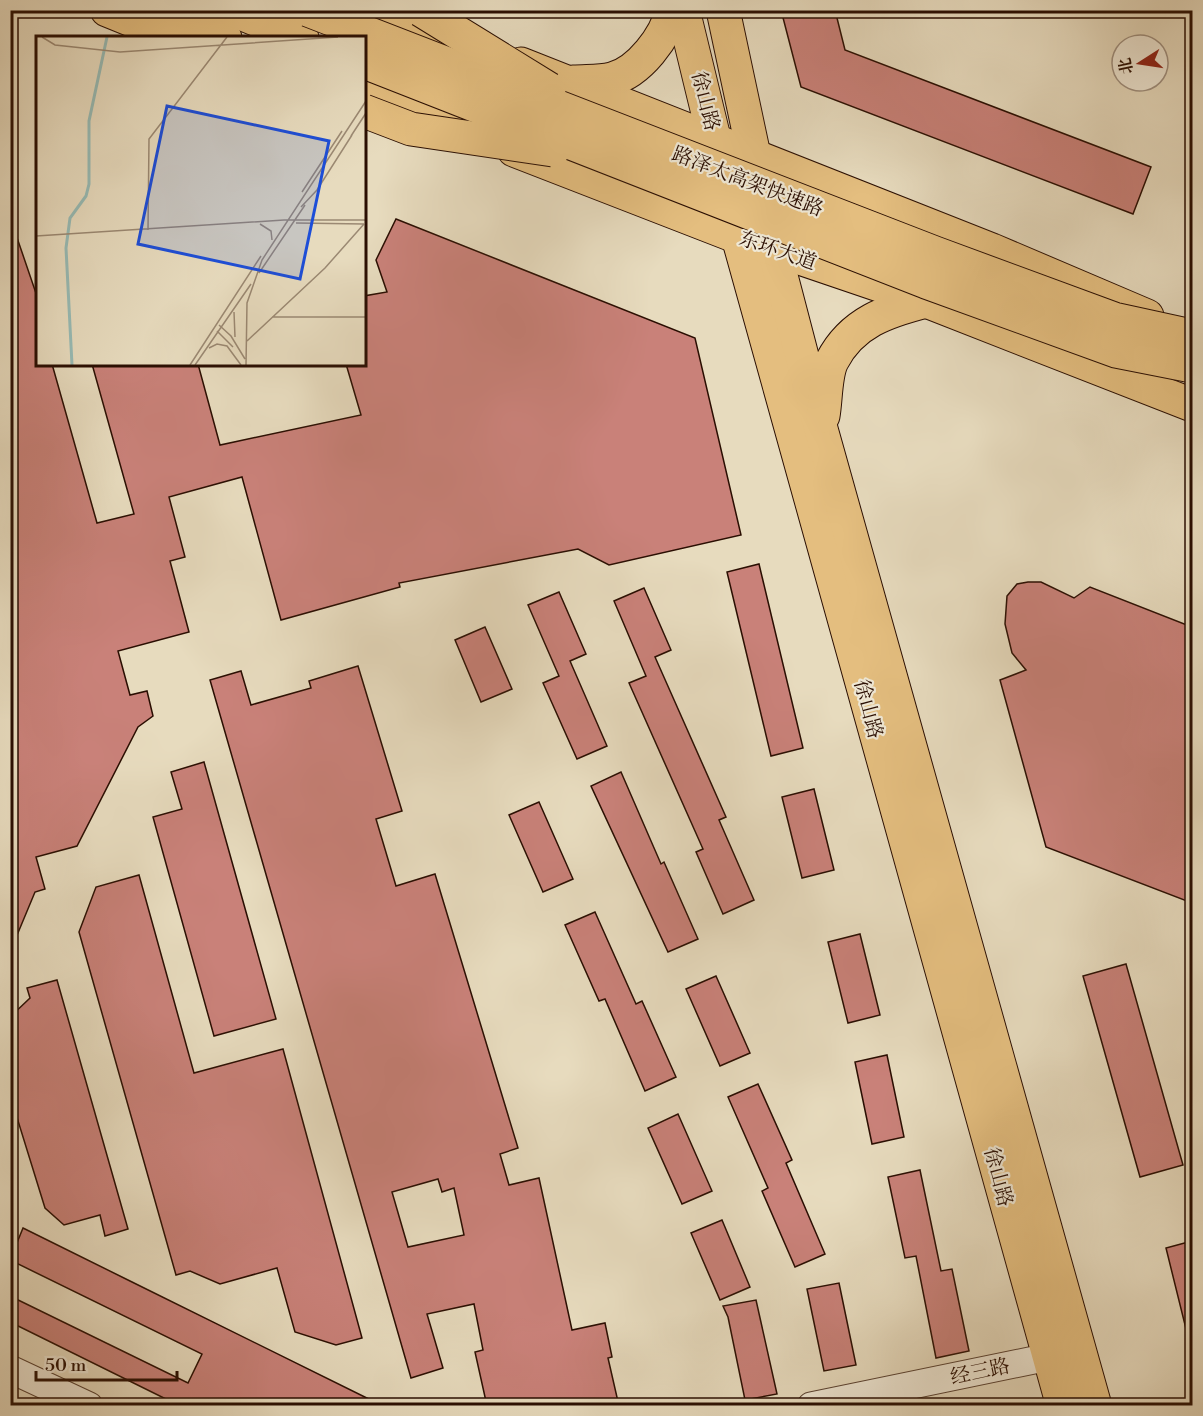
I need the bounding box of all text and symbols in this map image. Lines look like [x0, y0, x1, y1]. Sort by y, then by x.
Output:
north arrow [1110, 33, 1170, 93]
inset map [36, 36, 366, 366]
text: 北 [1115, 56, 1138, 76]
street label: 徐山路 [685, 69, 724, 133]
street label: 路泽太高架快速路 [668, 142, 827, 223]
street label: 东环大道 [736, 227, 819, 276]
street label: 徐山路 [848, 677, 887, 742]
street label: 徐山路 [978, 1145, 1017, 1210]
scale bar [36, 1344, 177, 1382]
text: 50 m [45, 1354, 87, 1377]
street label: 经三路 [948, 1354, 1012, 1391]

